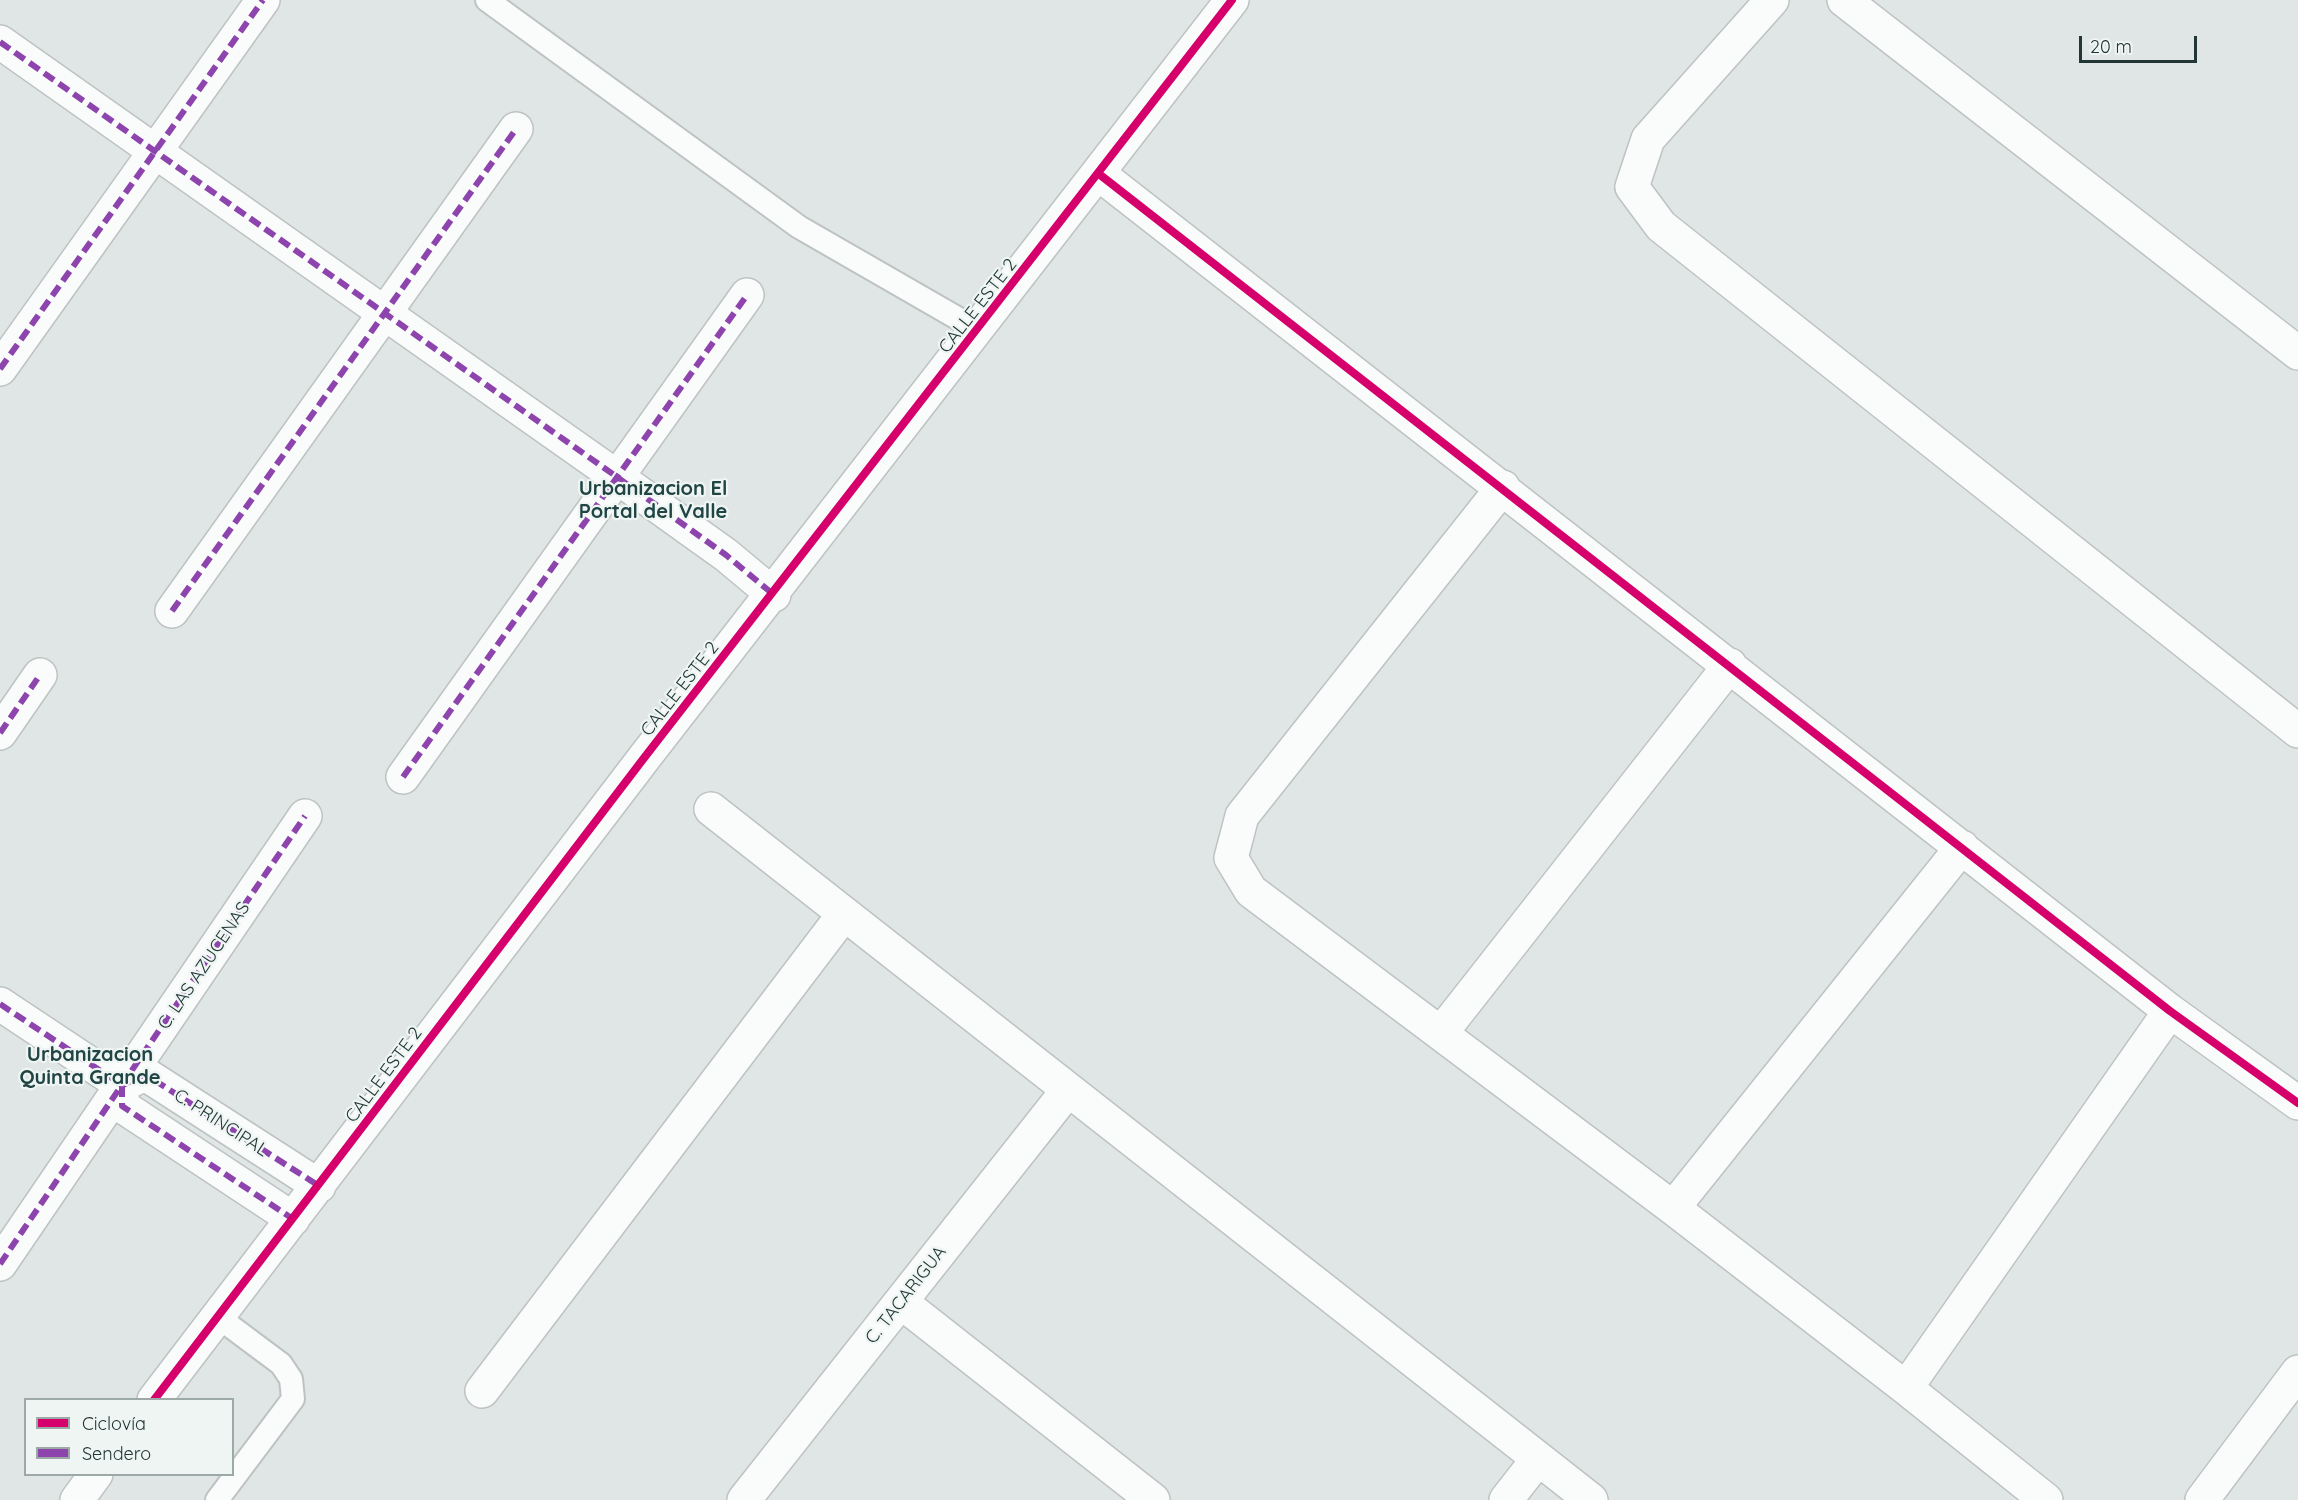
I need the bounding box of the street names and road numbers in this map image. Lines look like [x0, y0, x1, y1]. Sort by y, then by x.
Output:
street label: CALLE ESTE 2 [934, 254, 1022, 358]
street label: CALLE ESTE 2 [636, 637, 724, 741]
street label: C. LAS AZUCENAS [153, 898, 255, 1034]
street label: CALLE ESTE 2 [341, 1023, 427, 1127]
street label: C. PRINCIPAL [170, 1085, 272, 1161]
street label: C. TACARIGUA [861, 1242, 951, 1348]

